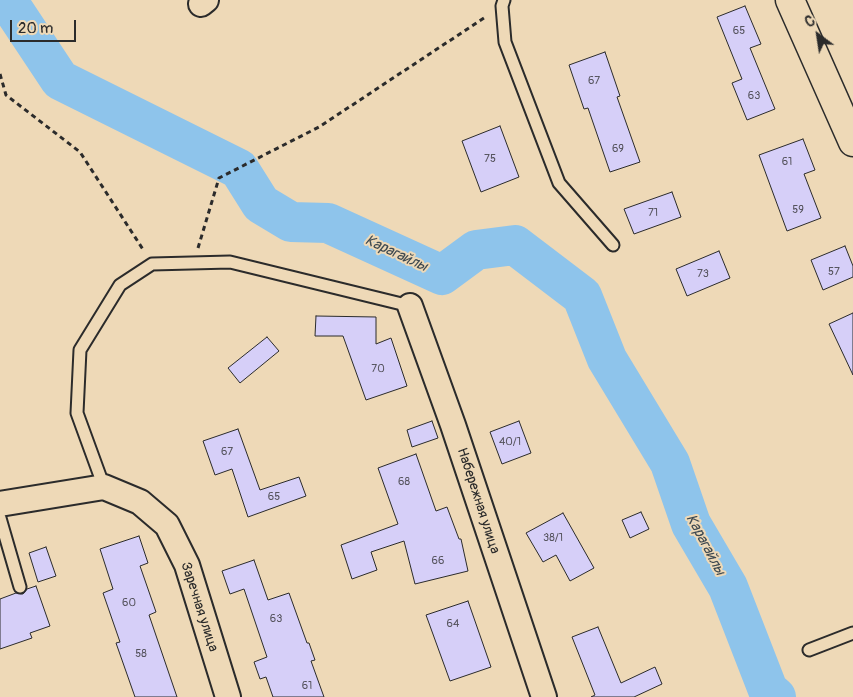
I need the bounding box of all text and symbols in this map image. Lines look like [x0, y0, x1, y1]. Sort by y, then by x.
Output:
scale bar [12, 10, 79, 42]
north arrow [793, 10, 843, 60]
text: С [802, 12, 818, 31]
text: 20 m [18, 19, 53, 38]
house number: 65 [733, 24, 745, 38]
house number: 67 [588, 74, 600, 88]
house number: 63 [748, 89, 760, 103]
house number: 69 [612, 142, 624, 156]
house number: 75 [484, 152, 496, 166]
house number: 61 [782, 155, 792, 169]
house number: 59 [792, 203, 804, 217]
house number: 71 [648, 206, 658, 220]
water label: Карагайлы [362, 232, 430, 276]
house number: 57 [828, 265, 840, 279]
house number: 73 [697, 267, 709, 281]
house number: 70 [371, 362, 385, 376]
house number: 40/1 [499, 435, 521, 449]
house number: 67 [221, 445, 233, 459]
street label: Набережная улица [453, 446, 503, 556]
house number: 68 [398, 475, 410, 489]
house number: 65 [268, 490, 280, 504]
water label: Карагайлы [681, 511, 729, 579]
house number: 38/1 [543, 531, 563, 545]
house number: 66 [432, 554, 444, 568]
street label: Заречная улица [177, 560, 221, 654]
house number: 60 [122, 596, 136, 610]
house number: 63 [270, 612, 282, 626]
house number: 64 [447, 617, 459, 631]
house number: 58 [135, 647, 147, 661]
house number: 61 [302, 679, 312, 693]

